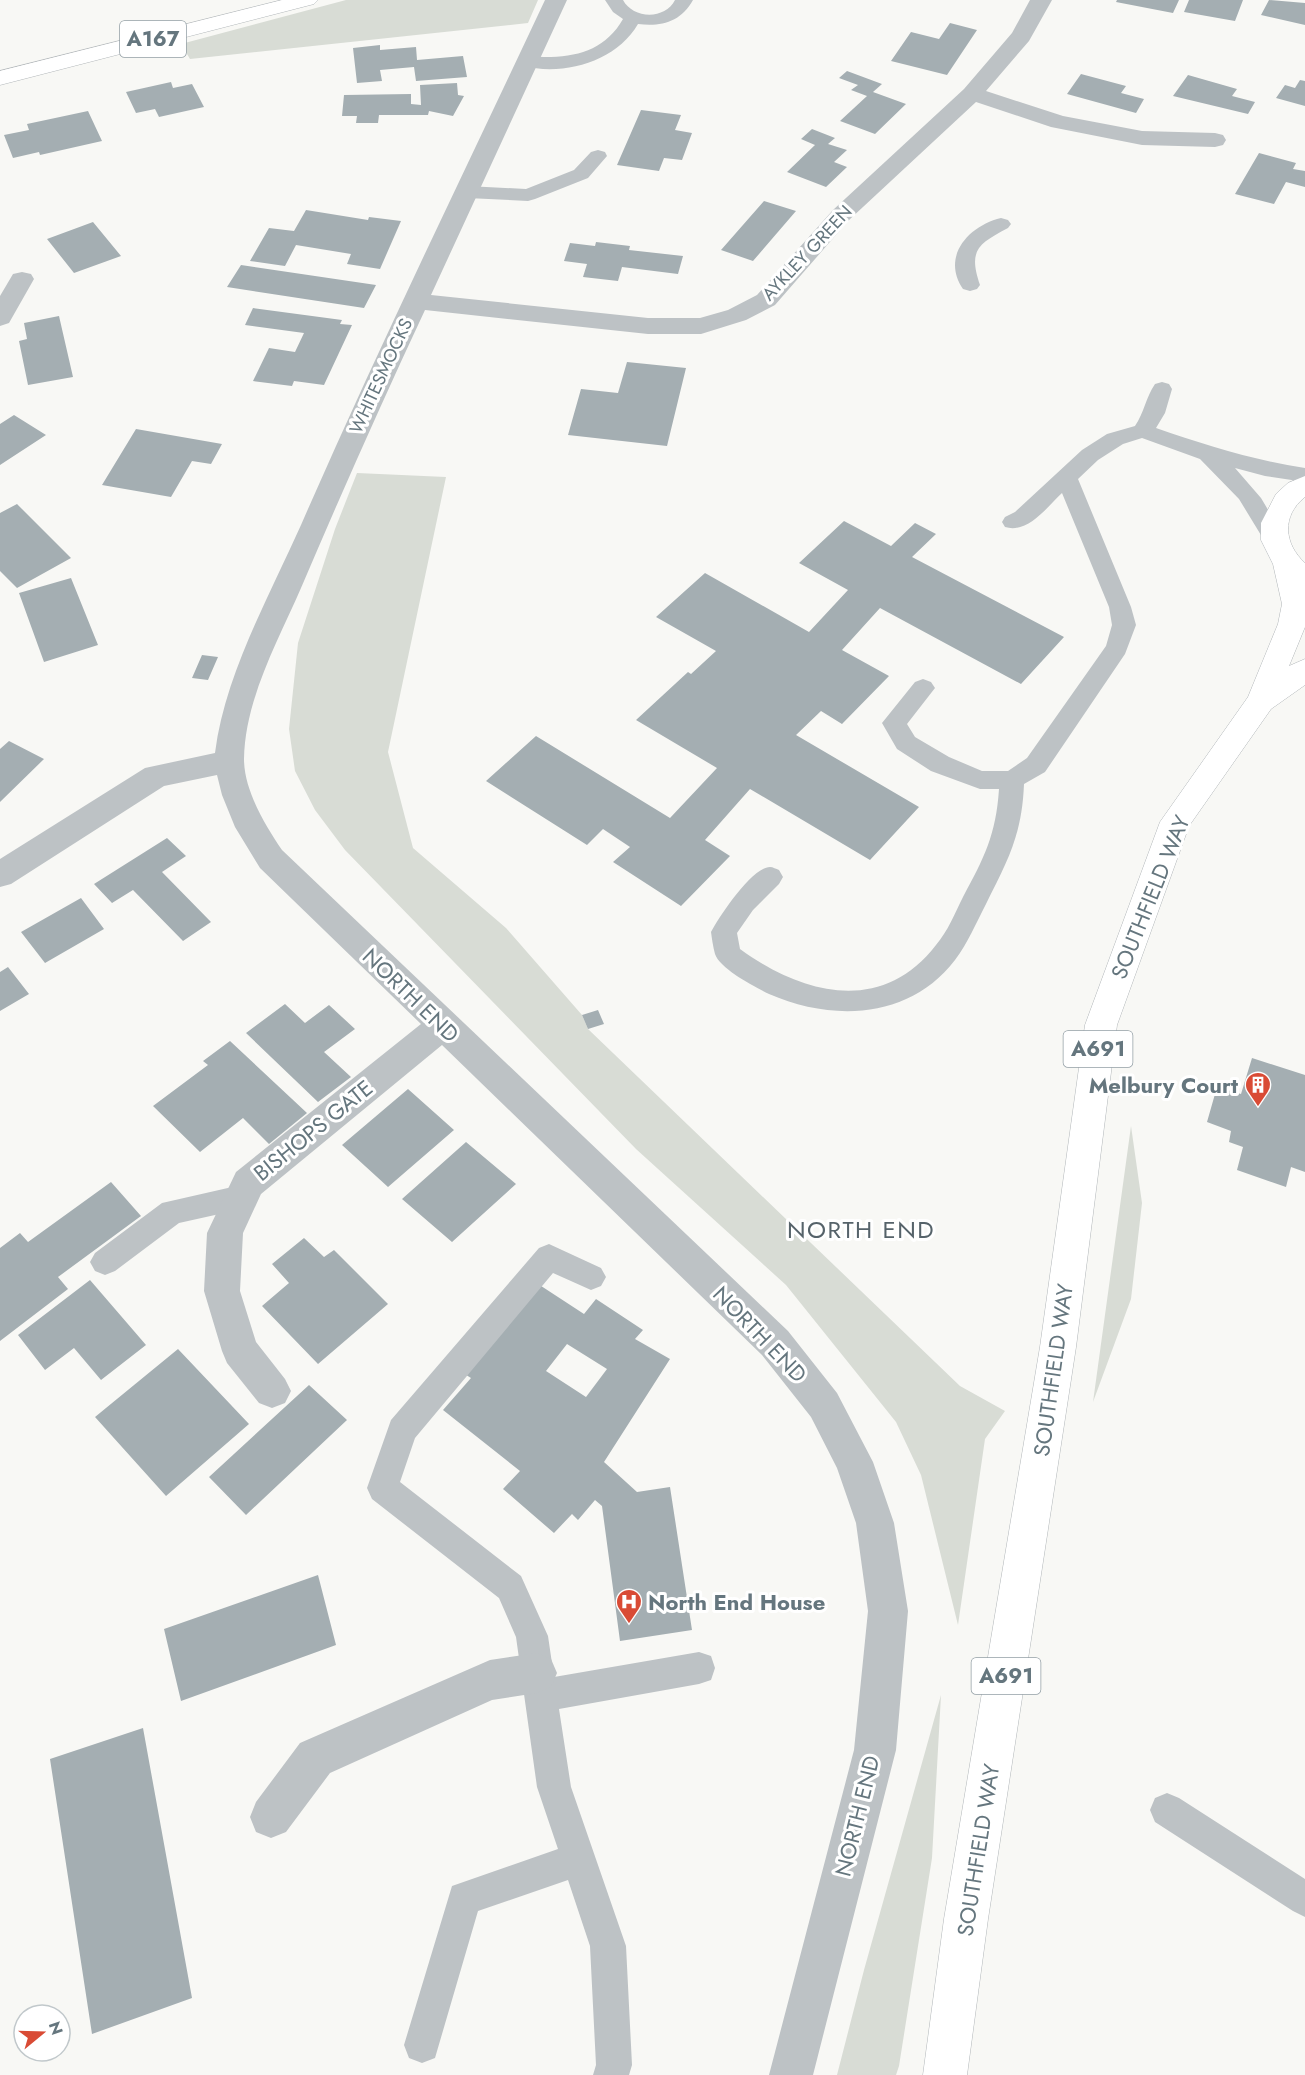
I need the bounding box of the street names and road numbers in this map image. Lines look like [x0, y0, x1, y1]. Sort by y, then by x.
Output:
road number: A167 [120, 21, 186, 57]
street label: AYKLEY GREEN [756, 199, 858, 307]
street label: WHITESMOCKS [343, 314, 419, 438]
street label: SOUTHFIELD WAY [1103, 810, 1198, 984]
street label: NORTH END [355, 941, 467, 1049]
road number: A691 [1064, 1031, 1132, 1067]
street label: BISHOPS GATE [246, 1072, 380, 1188]
street label: NORTH END [706, 1278, 814, 1390]
street label: SOUTHFIELD WAY [1025, 1281, 1081, 1458]
road number: A691 [972, 1658, 1040, 1694]
street label: NORTH END [827, 1752, 887, 1880]
street label: SOUTHFIELD WAY [949, 1761, 1008, 1938]

